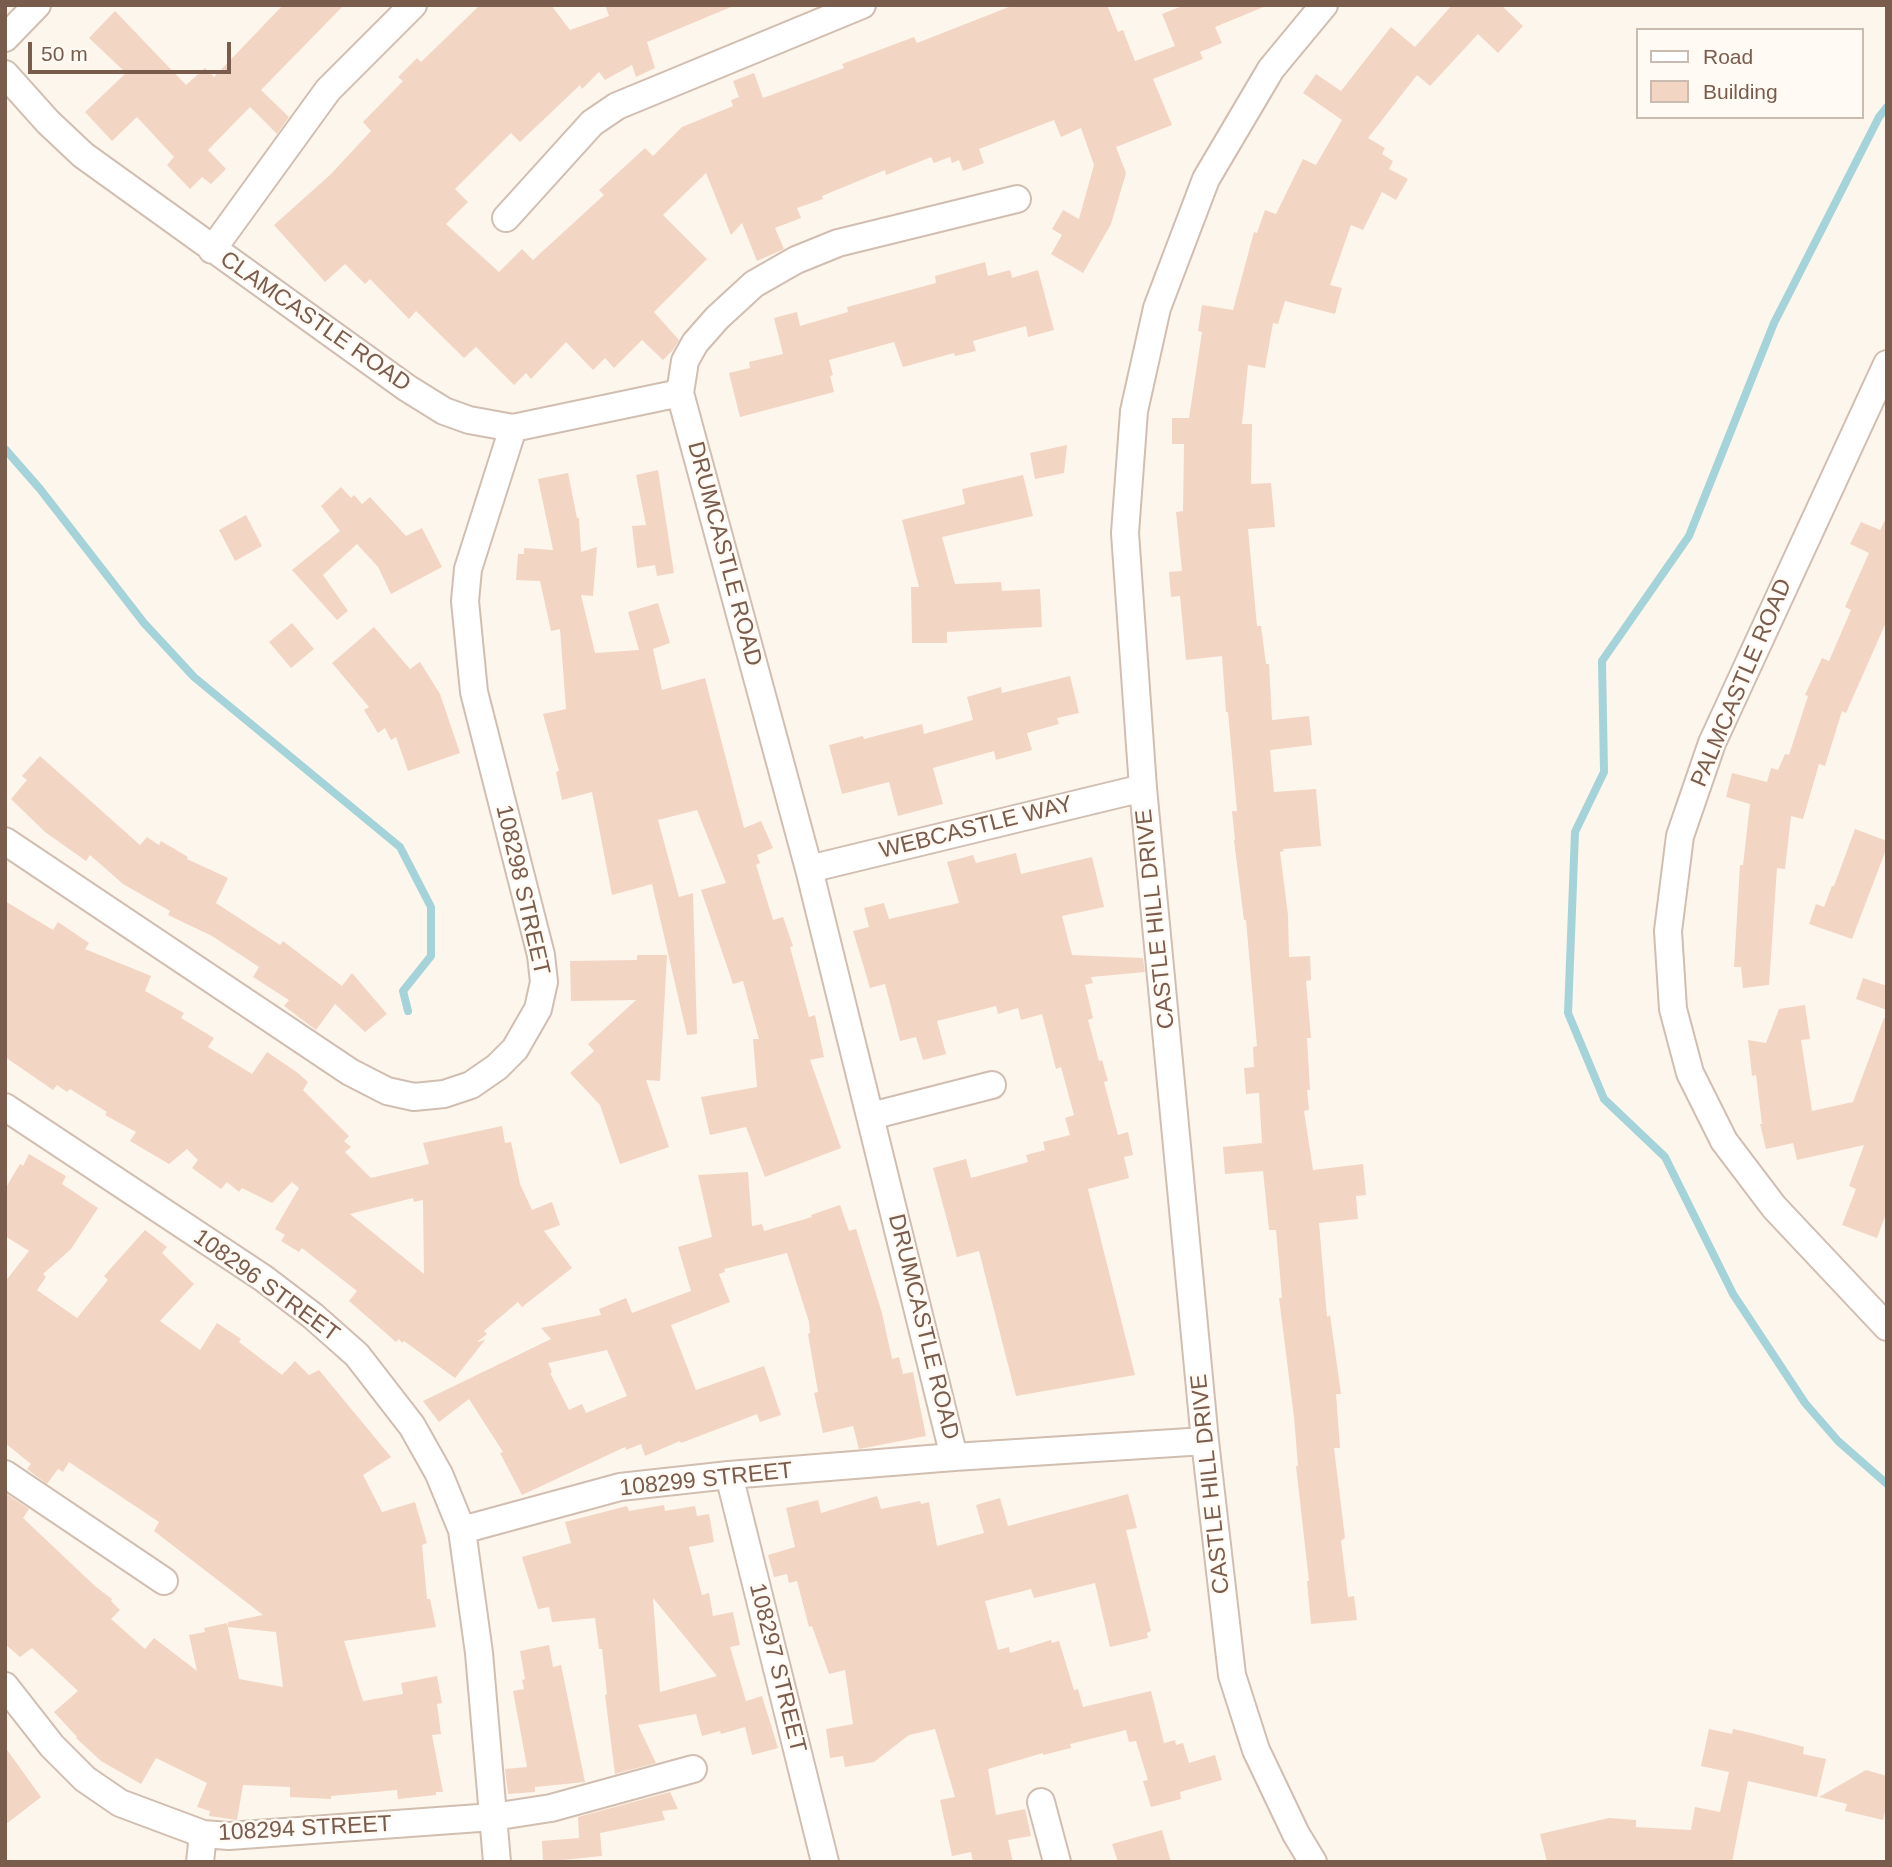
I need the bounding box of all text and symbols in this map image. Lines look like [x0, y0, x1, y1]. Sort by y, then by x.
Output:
scale bar [32, 28, 234, 72]
legend [1636, 28, 1864, 119]
text: 50 m [41, 42, 88, 65]
text: Road [1703, 45, 1753, 68]
text: Building [1703, 80, 1778, 103]
street label: CLAMCASTLE ROAD [214, 246, 416, 398]
street label: DRUMCASTLE ROAD [681, 439, 767, 669]
street label: PALMCASTLE ROAD [1686, 575, 1798, 791]
street label: WEBCASTLE WAY [877, 791, 1075, 865]
street label: 108298 STREET [489, 802, 555, 978]
street label: CASTLE HILL DRIVE [1131, 808, 1181, 1030]
street label: DRUMCASTLE ROAD [882, 1211, 964, 1443]
street label: 108296 STREET [188, 1224, 344, 1348]
street label: CASTLE HILL DRIVE [1186, 1373, 1236, 1595]
street label: 108299 STREET [618, 1457, 794, 1503]
street label: 108297 STREET [743, 1580, 811, 1756]
street label: 108294 STREET [217, 1811, 393, 1847]

